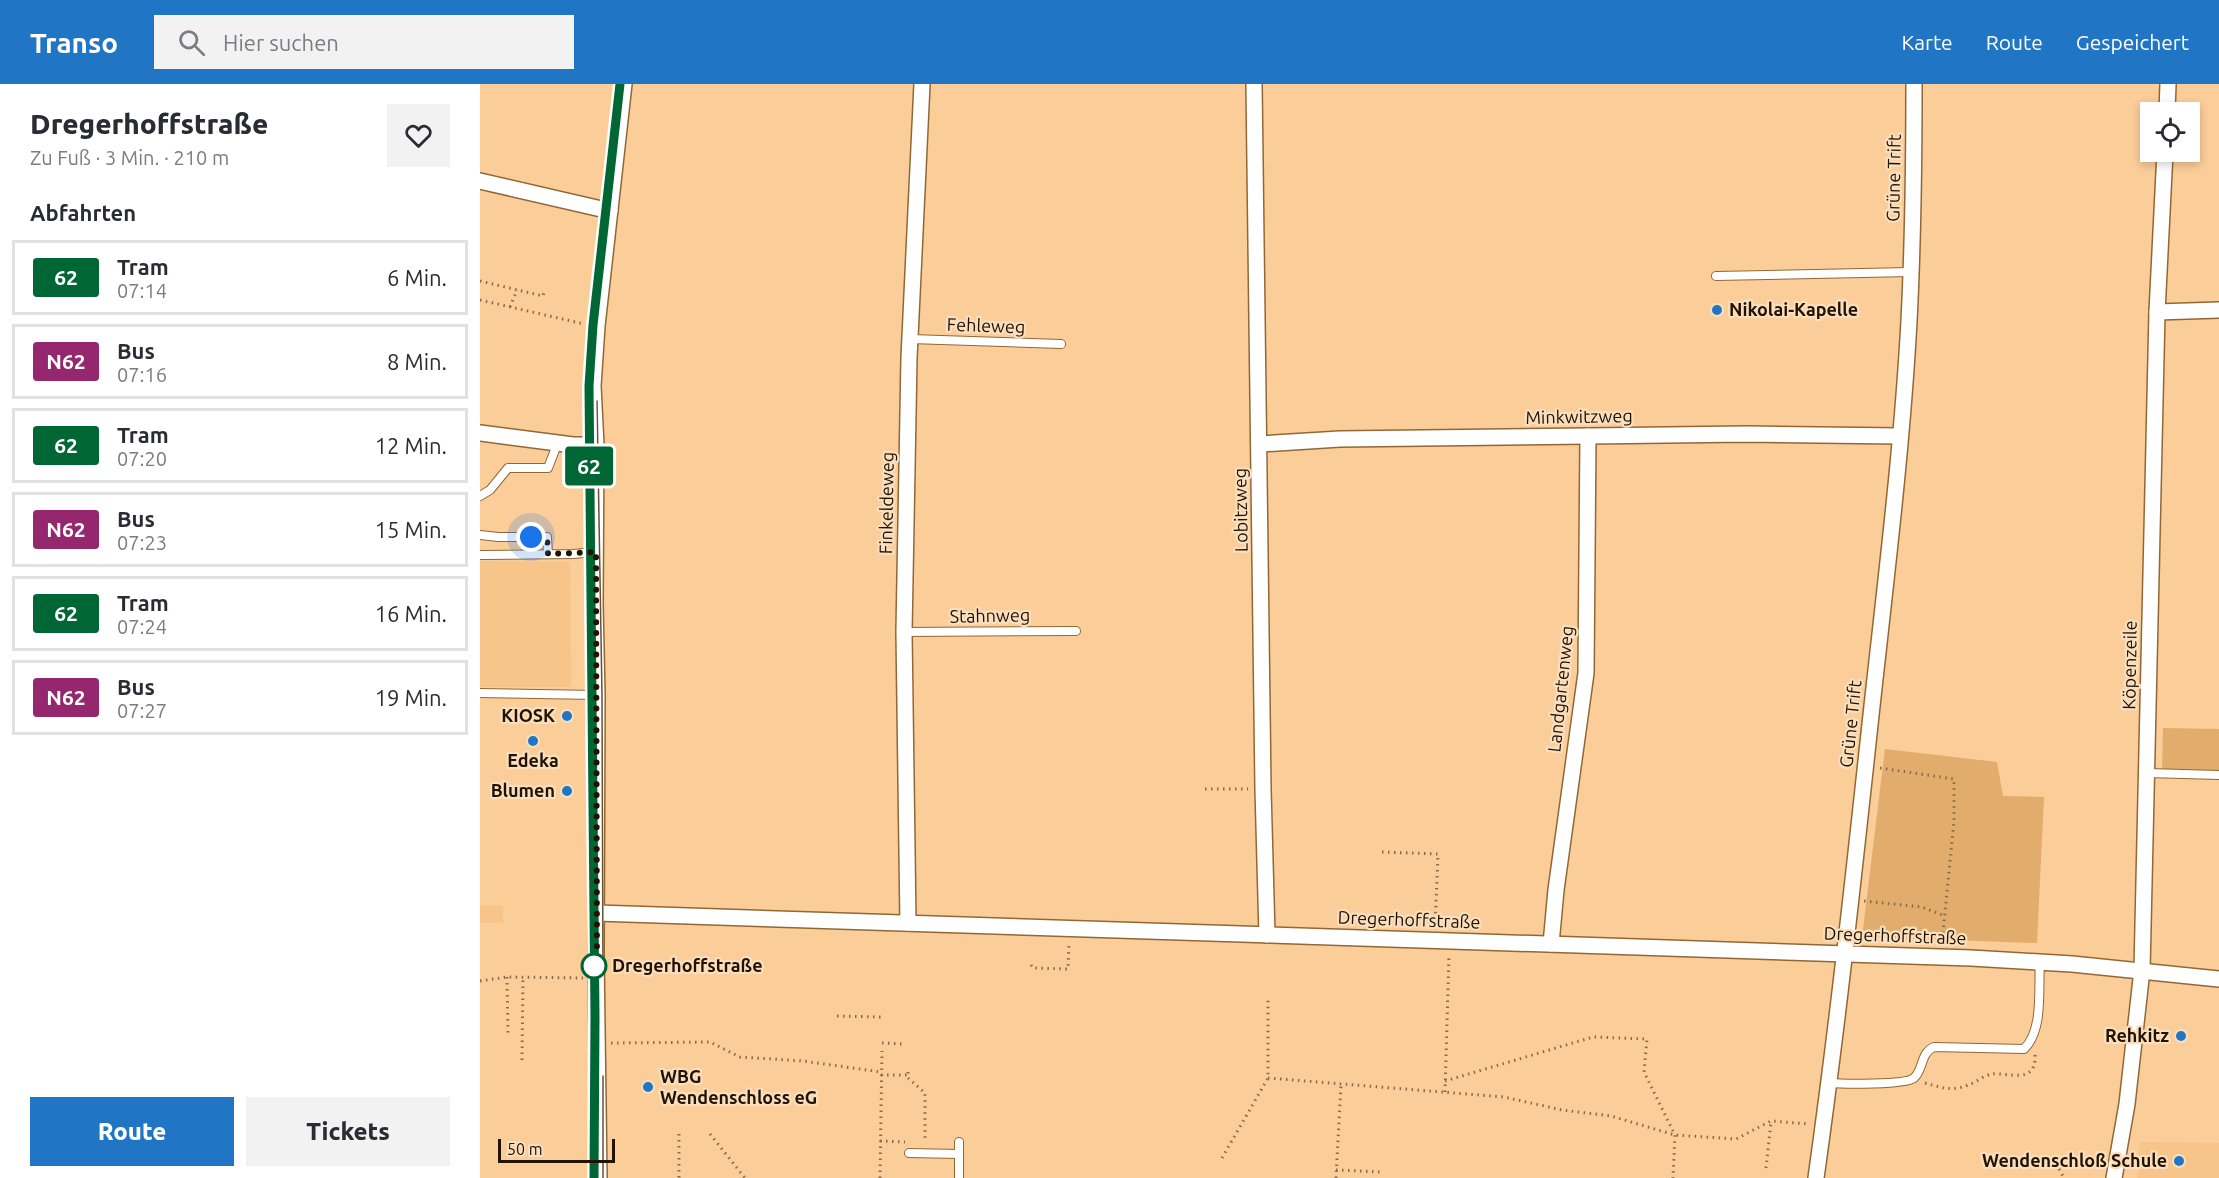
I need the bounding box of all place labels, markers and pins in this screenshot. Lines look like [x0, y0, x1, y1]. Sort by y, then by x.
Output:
place label: Nikolai-Kapelle [1729, 299, 1858, 319]
marker: Nikolai-Kapelle [1710, 303, 1724, 317]
place label: KIOSK [501, 705, 555, 725]
marker: KIOSK [560, 709, 574, 723]
marker: Edeka [526, 734, 540, 748]
place label: Edeka [507, 750, 559, 770]
place label: Blumen [491, 780, 555, 800]
marker: Blumen [560, 784, 574, 798]
marker: Dregerhoffstraße [581, 953, 607, 979]
place label: Dregerhoffstraße [612, 955, 763, 975]
place label: Rehkitz [2105, 1025, 2169, 1045]
marker: Rehkitz [2174, 1029, 2188, 1043]
place label: WBG Wendenschloss eG [660, 1066, 817, 1107]
marker: WBG Wendenschloss eG [641, 1080, 655, 1094]
place label: Wendenschloß Schule [1982, 1150, 2167, 1170]
marker: Wendenschloß Schule [2172, 1154, 2186, 1168]

